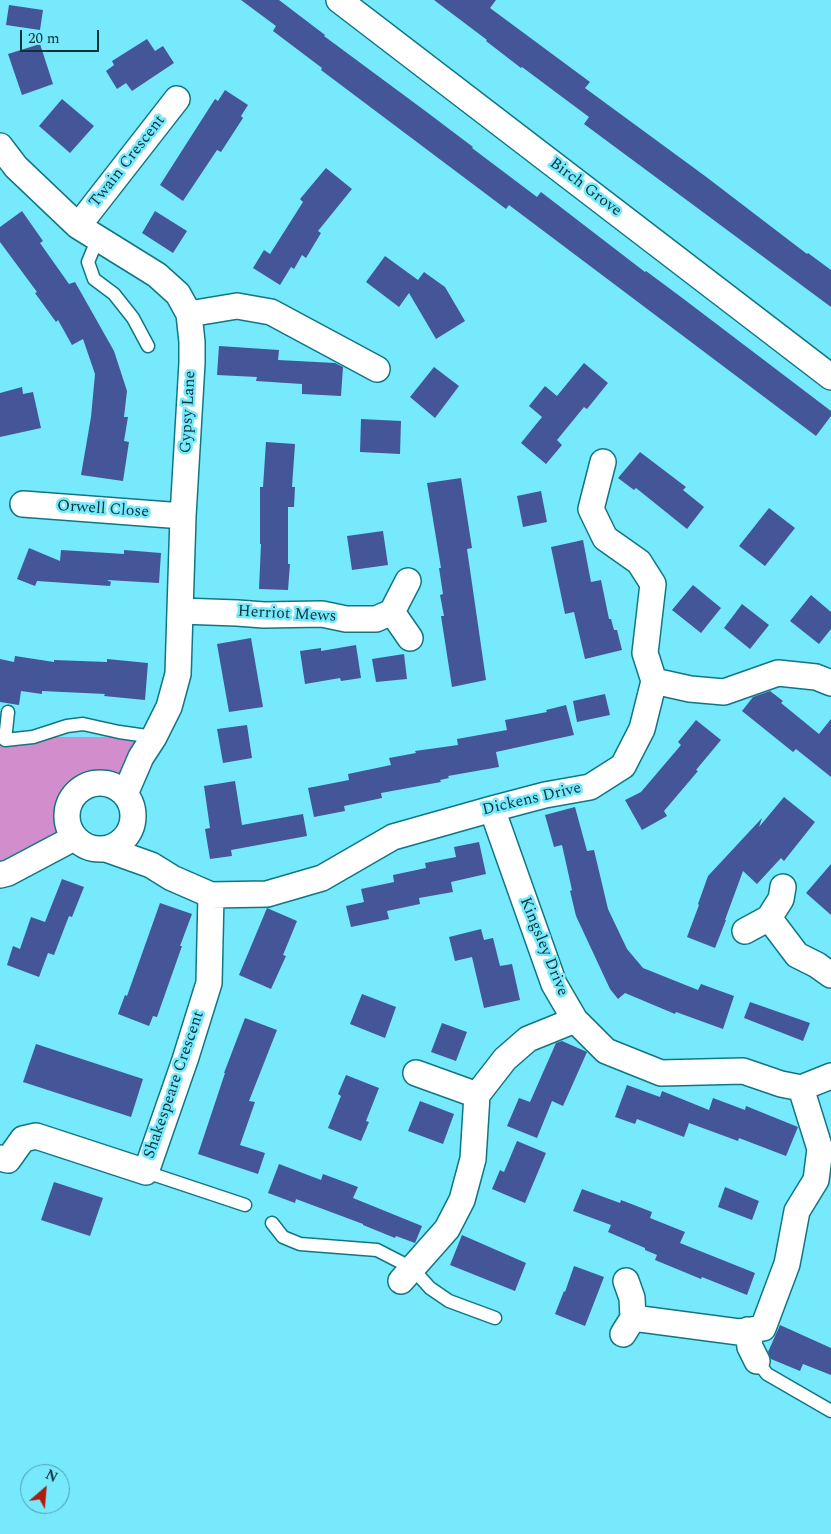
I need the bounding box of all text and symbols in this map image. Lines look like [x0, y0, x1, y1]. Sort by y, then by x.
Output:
scale bar [22, 20, 101, 52]
text: 20 m [28, 27, 60, 50]
street label: Twain Crescent [86, 112, 170, 212]
street label: Birch Grove [545, 155, 625, 221]
street label: Gypsy Lane [177, 370, 201, 454]
street label: Orwell Close [56, 497, 150, 523]
street label: Herriot Mews [237, 603, 337, 627]
street label: Dickens Drive [481, 779, 583, 821]
street label: Kingsley Drive [515, 895, 571, 999]
street label: Shakespeare Crescent [141, 1009, 209, 1161]
north arrow [20, 1464, 70, 1514]
text: N [42, 1464, 61, 1488]

